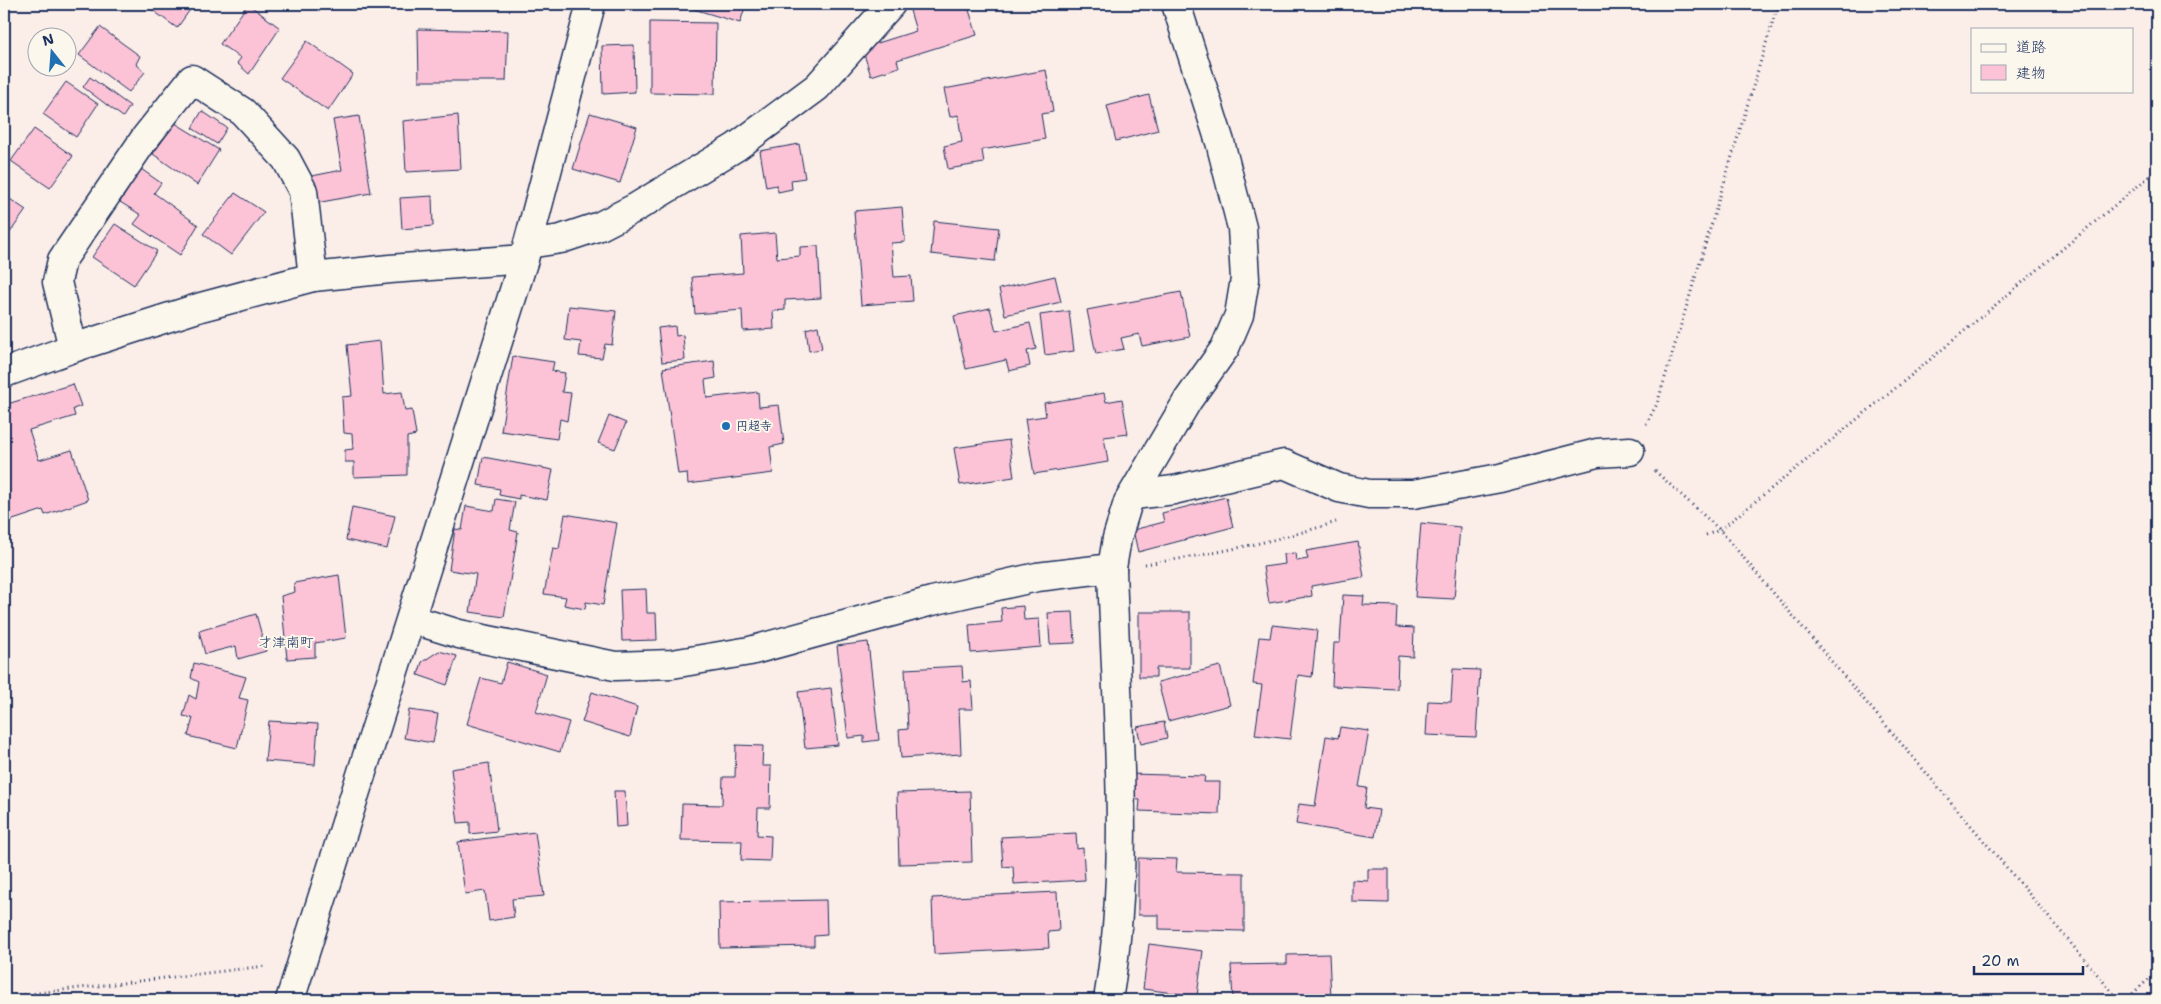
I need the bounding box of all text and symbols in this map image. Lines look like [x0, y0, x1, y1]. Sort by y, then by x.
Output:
north arrow [28, 28, 78, 78]
legend [1971, 28, 2134, 92]
text: N [40, 29, 56, 50]
text: 道路 [2016, 37, 2046, 57]
text: 建物 [2016, 63, 2046, 83]
place label: 円超寺 [736, 418, 772, 434]
marker: 円超寺 [720, 420, 732, 432]
district label: 才津南町 [258, 633, 314, 651]
scale bar [1974, 944, 2082, 976]
text: 20 m [1981, 951, 2020, 971]

